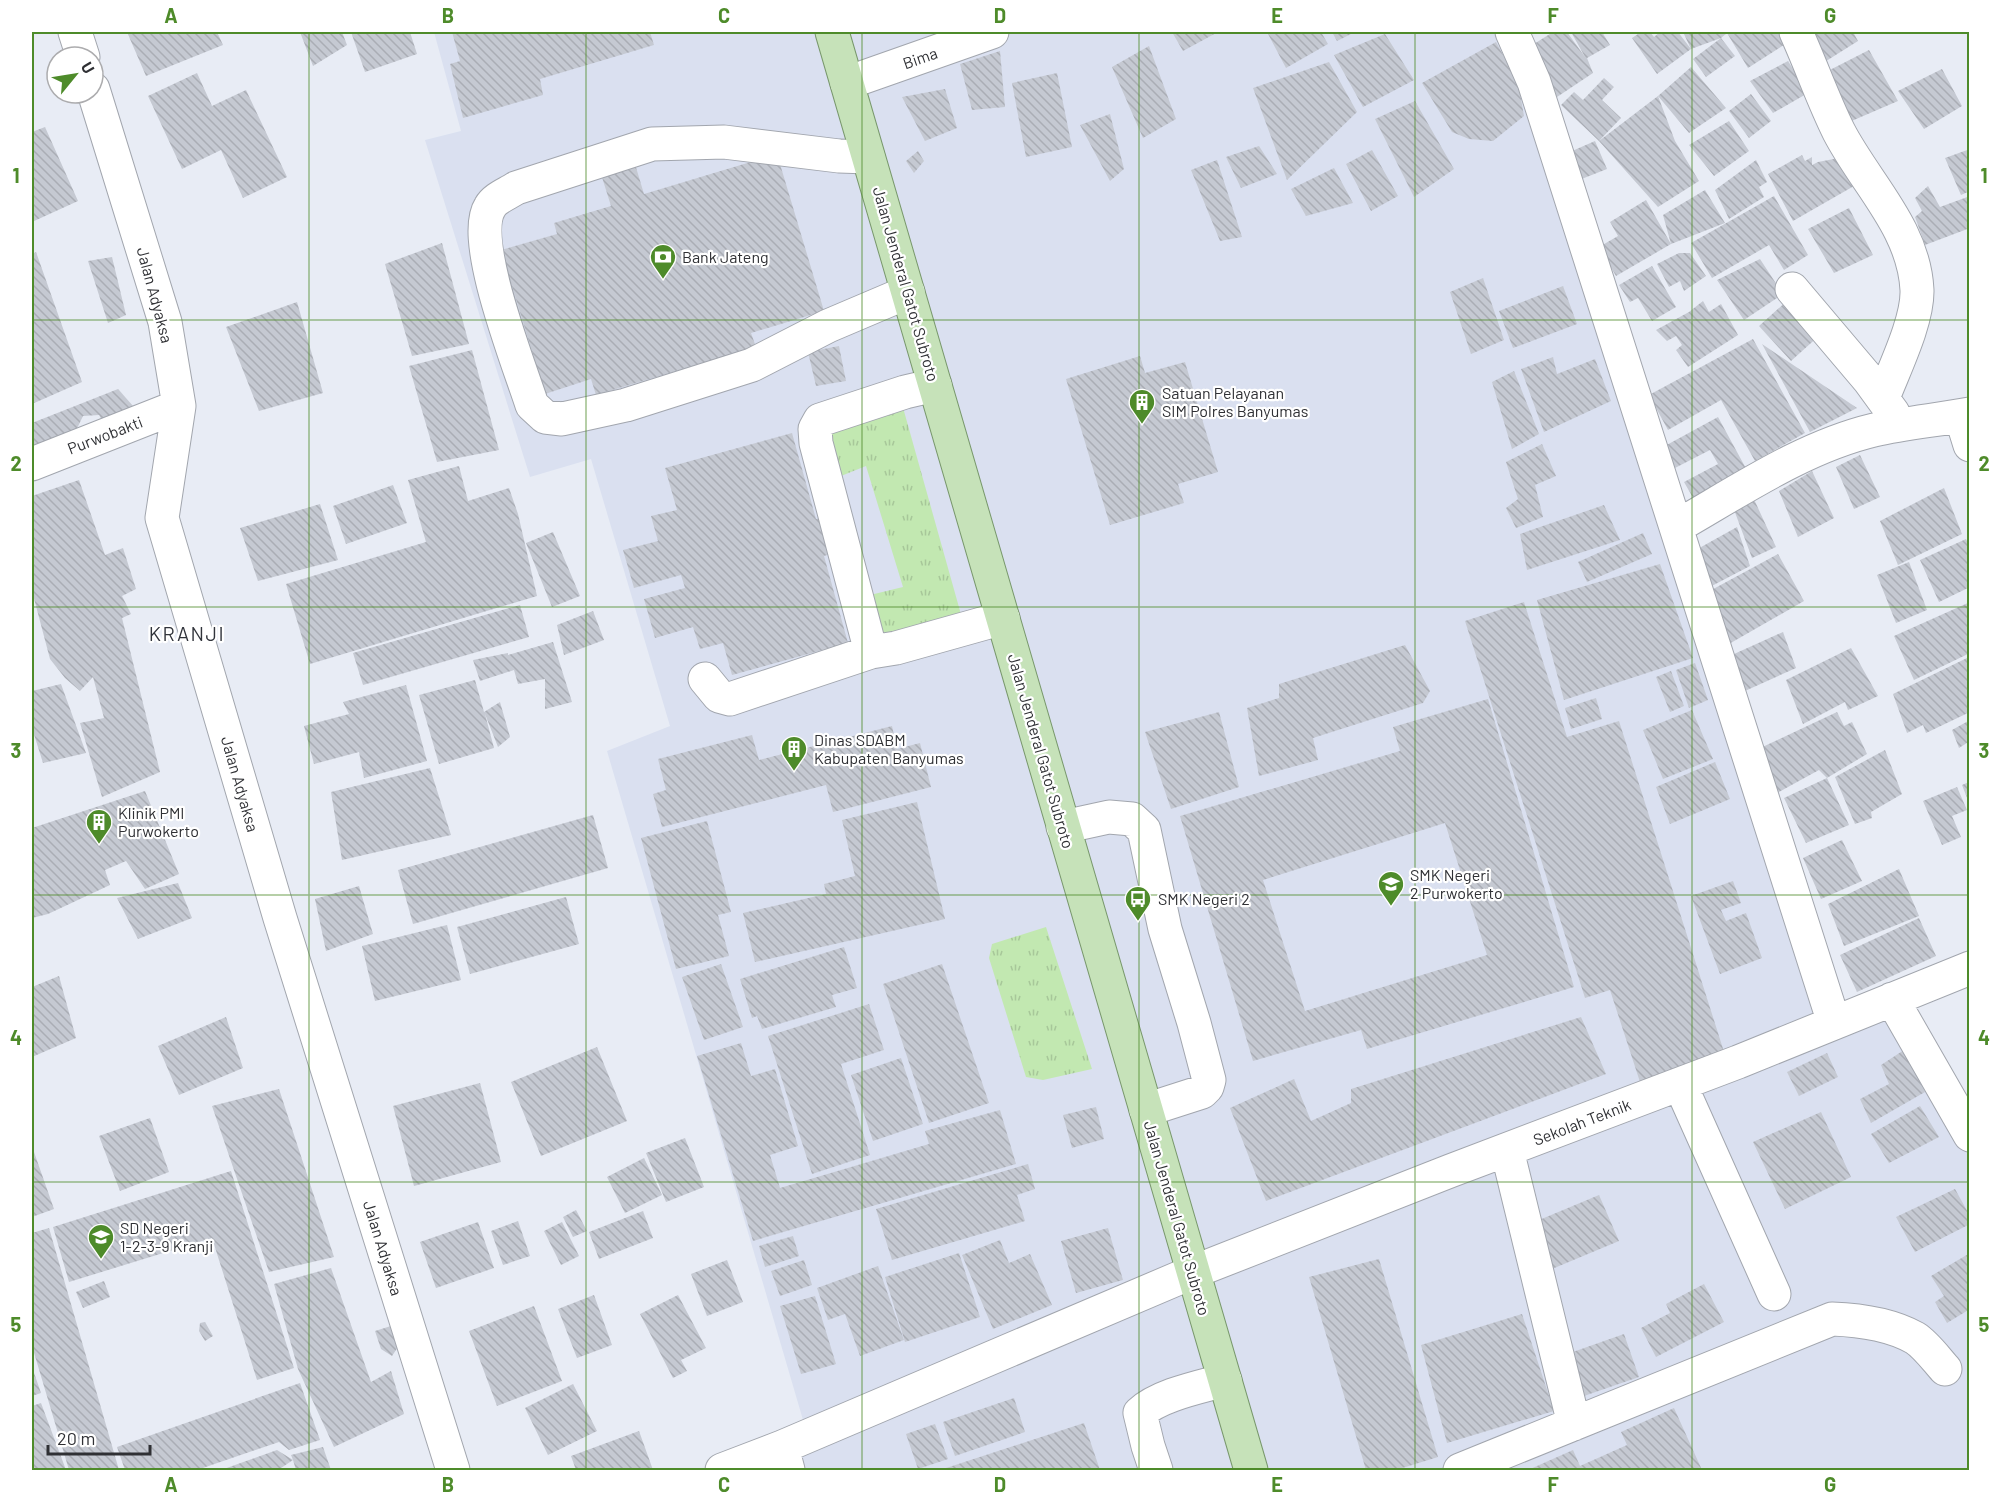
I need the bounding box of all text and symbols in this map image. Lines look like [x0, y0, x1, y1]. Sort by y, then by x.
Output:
text: A [164, 3, 178, 27]
text: B [442, 3, 454, 27]
text: C [718, 3, 730, 27]
text: D [994, 3, 1006, 27]
text: E [1271, 3, 1283, 27]
text: F [1547, 3, 1559, 27]
text: G [1824, 3, 1836, 27]
street label: Bima [900, 43, 940, 72]
north arrow [45, 45, 105, 105]
text: U [78, 58, 99, 76]
text: 1 [12, 163, 20, 187]
text: 1 [1980, 163, 1988, 187]
street label: Jalan Jenderal Gatot Subroto [870, 184, 943, 383]
bank icon: Bank Jateng [648, 242, 678, 280]
street label: Jalan Adyaksa [134, 245, 177, 345]
place label: Bank Jateng [682, 247, 769, 266]
place label: Satuan Pelayanan SIM Polres Banyumas [1162, 383, 1308, 420]
building icon: Satuan Pelayanan SIM Polres Banyumas [1127, 387, 1157, 425]
street label: Purwobakti [64, 411, 145, 458]
text: 2 [10, 451, 22, 475]
text: 2 [1978, 451, 1990, 475]
district label: KRANJI [149, 621, 225, 645]
street label: Jalan Jenderal Gatot Subroto [1005, 651, 1078, 850]
place label: Dinas SDABM Kabupaten Banyumas [814, 730, 964, 767]
street label: Jalan Adyaksa [218, 734, 263, 834]
building icon: Dinas SDABM Kabupaten Banyumas [779, 734, 809, 772]
text: 3 [11, 738, 21, 762]
text: 3 [1979, 738, 1989, 762]
place label: Klinik PMI Purwokerto [118, 803, 199, 840]
building icon: Klinik PMI Purwokerto [84, 807, 114, 845]
place label: SMK Negeri 2 Purwokerto [1410, 865, 1503, 902]
school or university icon: SMK Negeri 2 Purwokerto [1376, 869, 1406, 907]
bus stop icon: SMK Negeri 2 [1123, 884, 1153, 922]
place label: SMK Negeri 2 [1158, 889, 1250, 908]
text: 4 [10, 1025, 22, 1049]
text: 4 [1978, 1025, 1990, 1049]
street label: Sekolah Teknik [1530, 1094, 1633, 1149]
street label: Jalan Jenderal Gatot Subroto [1141, 1118, 1214, 1317]
street label: Jalan Adyaksa [360, 1198, 407, 1298]
place label: SD Negeri 1-2-3-9 Kranji [120, 1218, 213, 1255]
school or university icon: SD Negeri 1-2-3-9 Kranji [86, 1222, 116, 1260]
text: 5 [11, 1312, 22, 1336]
text: 5 [1979, 1312, 1990, 1336]
scale bar [48, 1418, 150, 1456]
text: 20 m [57, 1427, 95, 1449]
text: A [164, 1472, 178, 1496]
text: B [442, 1472, 454, 1496]
text: C [718, 1472, 730, 1496]
text: D [994, 1472, 1006, 1496]
text: E [1271, 1472, 1283, 1496]
text: F [1547, 1472, 1559, 1496]
text: G [1824, 1472, 1836, 1496]

